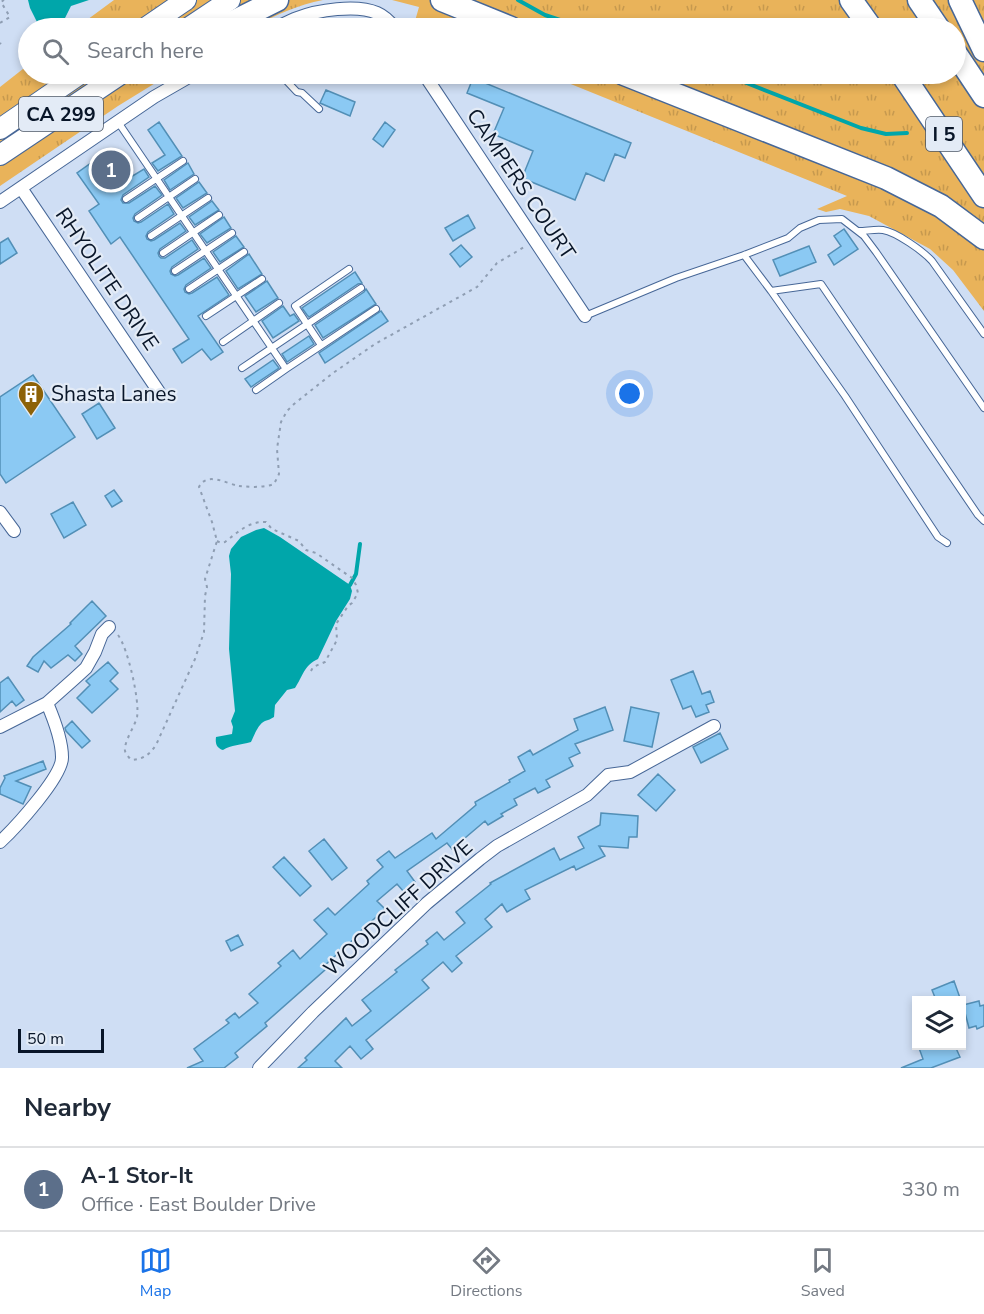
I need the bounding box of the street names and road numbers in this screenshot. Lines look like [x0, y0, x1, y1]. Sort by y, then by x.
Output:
road number: CA 299 [19, 97, 103, 131]
street label: CAMPERS COURT [460, 103, 582, 265]
road number: I 5 [926, 117, 962, 151]
street label: RHYOLITE DRIVE [49, 202, 165, 356]
street label: WOODCLIFF DRIVE [317, 833, 479, 983]

